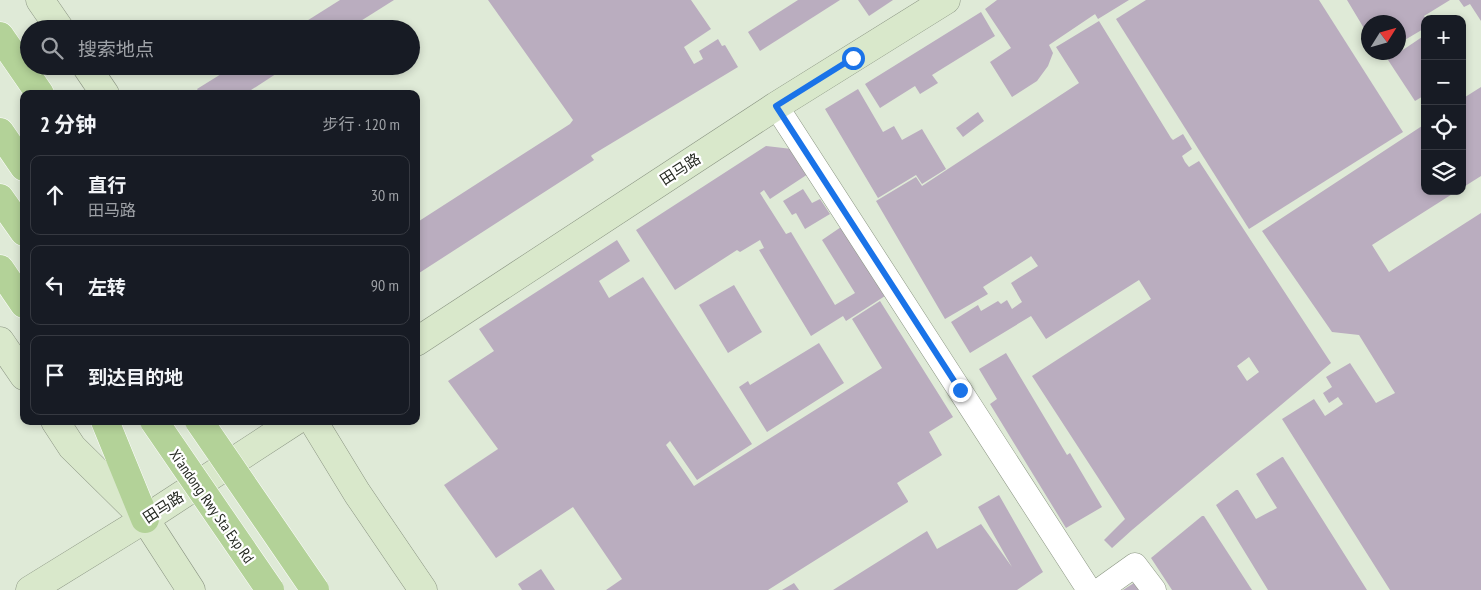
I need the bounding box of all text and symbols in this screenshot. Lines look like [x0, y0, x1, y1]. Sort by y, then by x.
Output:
north arrow [1361, 15, 1406, 60]
map controls [1421, 15, 1466, 195]
button: + [1421, 15, 1466, 60]
search box [20, 20, 420, 75]
icon: search [38, 34, 66, 62]
text: 搜索地点 [78, 37, 154, 61]
route start [842, 47, 865, 70]
button: − [1421, 60, 1466, 105]
button: locate [1421, 105, 1466, 150]
text: 2 分钟 [40, 111, 96, 138]
text: 步行 · 120 m [322, 114, 400, 134]
street label: 田马路 [656, 149, 704, 189]
button: layers [1421, 150, 1466, 195]
text: 直行 [88, 173, 126, 197]
icon: ahead [41, 181, 69, 209]
text: 30 m [371, 185, 399, 205]
text: 田马路 [88, 200, 136, 220]
icon: left [41, 271, 69, 299]
text: 左转 [88, 275, 126, 299]
text: 90 m [371, 275, 399, 295]
icon: arrive [41, 361, 69, 389]
text: 到达目的地 [88, 365, 183, 389]
route end [949, 379, 972, 402]
street label: Xi'andong Rwy Sta Exp Rd [166, 445, 258, 567]
street label: 田马路 [139, 487, 187, 527]

